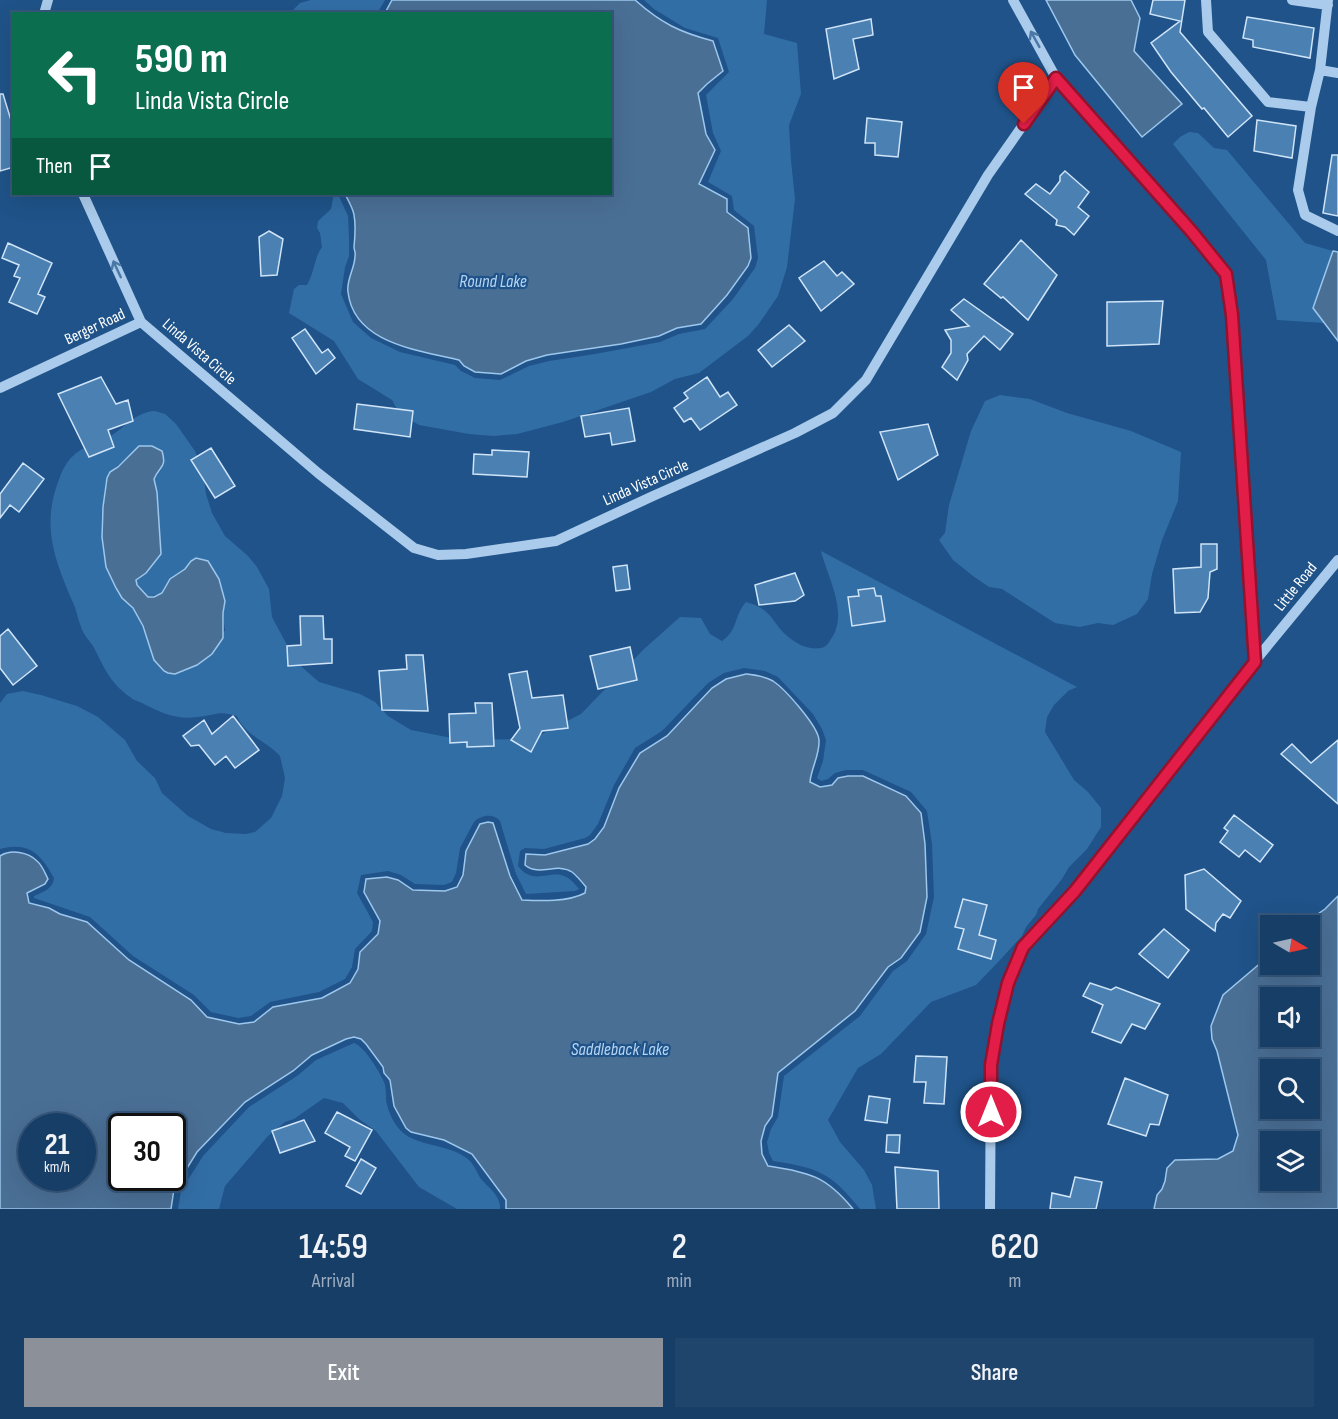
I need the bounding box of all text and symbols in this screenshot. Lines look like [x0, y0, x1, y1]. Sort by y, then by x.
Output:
one-way arrow [1028, 31, 1040, 48]
text: 590 m [135, 34, 228, 85]
icon: left [36, 36, 114, 114]
pin [998, 62, 1049, 124]
icon: arrive [1007, 71, 1040, 104]
text: Linda Vista Circle [135, 85, 289, 117]
icon: arrive [84, 150, 117, 183]
text: Then [36, 153, 72, 180]
one-way arrow [111, 260, 122, 278]
water label: Round Lake [459, 271, 527, 292]
street label: Berger Road [62, 305, 128, 349]
street label: Linda Vista Circle [158, 315, 240, 389]
street label: Linda Vista Circle [600, 456, 692, 510]
street label: Little Road [1271, 559, 1321, 615]
north arrow [1260, 915, 1320, 975]
map controls [1260, 915, 1320, 1191]
button: sound [1260, 987, 1320, 1047]
water label: Saddleback Lake [571, 1039, 669, 1060]
button: search [1260, 1059, 1320, 1119]
position arrow [959, 1080, 1023, 1144]
speed limit sign: 30 [108, 1113, 186, 1191]
text: 21 [45, 1127, 69, 1163]
button: layers [1260, 1131, 1320, 1191]
text: km/h [44, 1158, 70, 1177]
text: 14:59 [299, 1226, 368, 1269]
text: 2 [671, 1226, 687, 1269]
text: 620 [990, 1226, 1039, 1269]
text: Arrival [312, 1269, 355, 1293]
text: min [667, 1269, 692, 1293]
text: m [1008, 1269, 1021, 1293]
button: Exit [24, 1338, 663, 1407]
button: Share [675, 1338, 1314, 1407]

